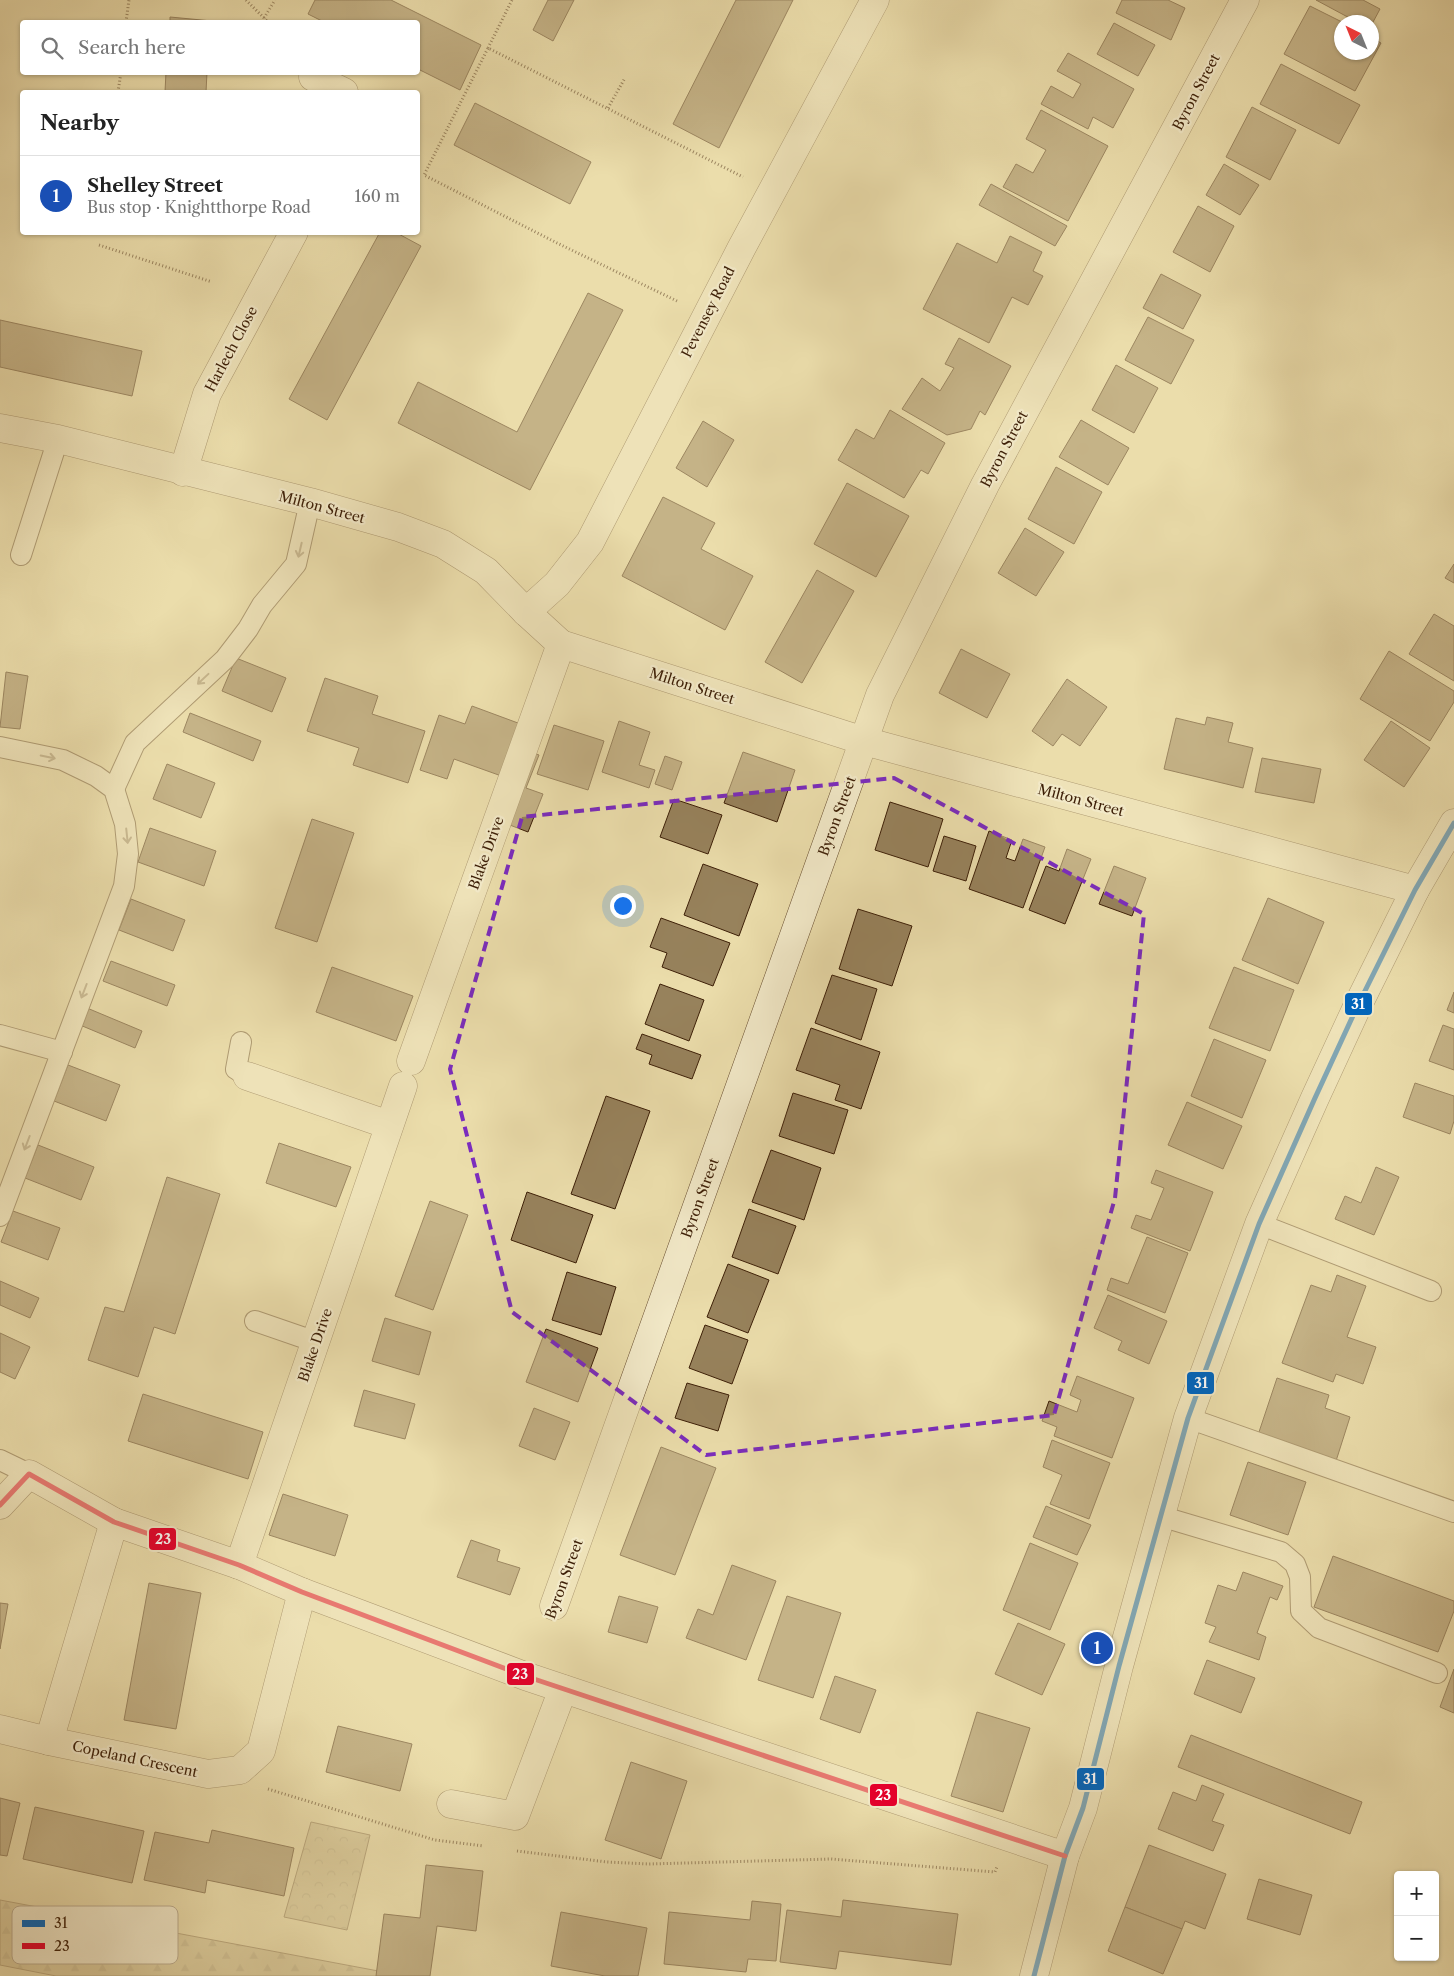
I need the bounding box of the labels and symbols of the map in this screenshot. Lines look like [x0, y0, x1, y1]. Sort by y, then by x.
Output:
north arrow [1334, 15, 1379, 60]
street label: Byron Street [1168, 51, 1224, 133]
street label: Pevensey Road [677, 263, 739, 360]
street label: Harlech Close [201, 303, 261, 395]
street label: Byron Street [976, 408, 1032, 490]
street label: Milton Street [277, 487, 367, 527]
one-way arrow [294, 542, 304, 558]
street label: Milton Street [647, 664, 737, 708]
one-way arrow [197, 673, 210, 685]
one-way arrow [39, 753, 55, 762]
street label: Byron Street [814, 773, 860, 858]
street label: Milton Street [1036, 780, 1126, 820]
street label: Blake Drive [464, 814, 508, 892]
one-way arrow [122, 828, 131, 844]
your location [610, 893, 636, 919]
one-way arrow [79, 983, 88, 998]
line badge: 31 [1344, 992, 1373, 1016]
text: 31 [1351, 995, 1366, 1013]
one-way arrow [22, 1135, 31, 1150]
street label: Byron Street [677, 1155, 723, 1240]
street label: Blake Drive [294, 1306, 336, 1384]
line badge: 31 [1186, 1371, 1215, 1395]
text: 31 [1194, 1374, 1209, 1392]
line badge: 23 [148, 1527, 177, 1551]
text: 23 [155, 1530, 171, 1548]
street label: Byron Street [541, 1536, 587, 1621]
pin: 1 [1081, 1629, 1113, 1667]
line badge: 23 [506, 1662, 535, 1686]
text: 23 [512, 1665, 528, 1683]
street label: Copeland Crescent [71, 1737, 199, 1781]
line badge: 31 [1076, 1767, 1105, 1791]
text: 31 [1083, 1770, 1098, 1788]
line badge: 23 [869, 1783, 898, 1807]
text: 23 [875, 1786, 891, 1804]
legend [12, 1906, 178, 1964]
text: 31 [54, 1914, 68, 1932]
text: 23 [54, 1937, 70, 1955]

